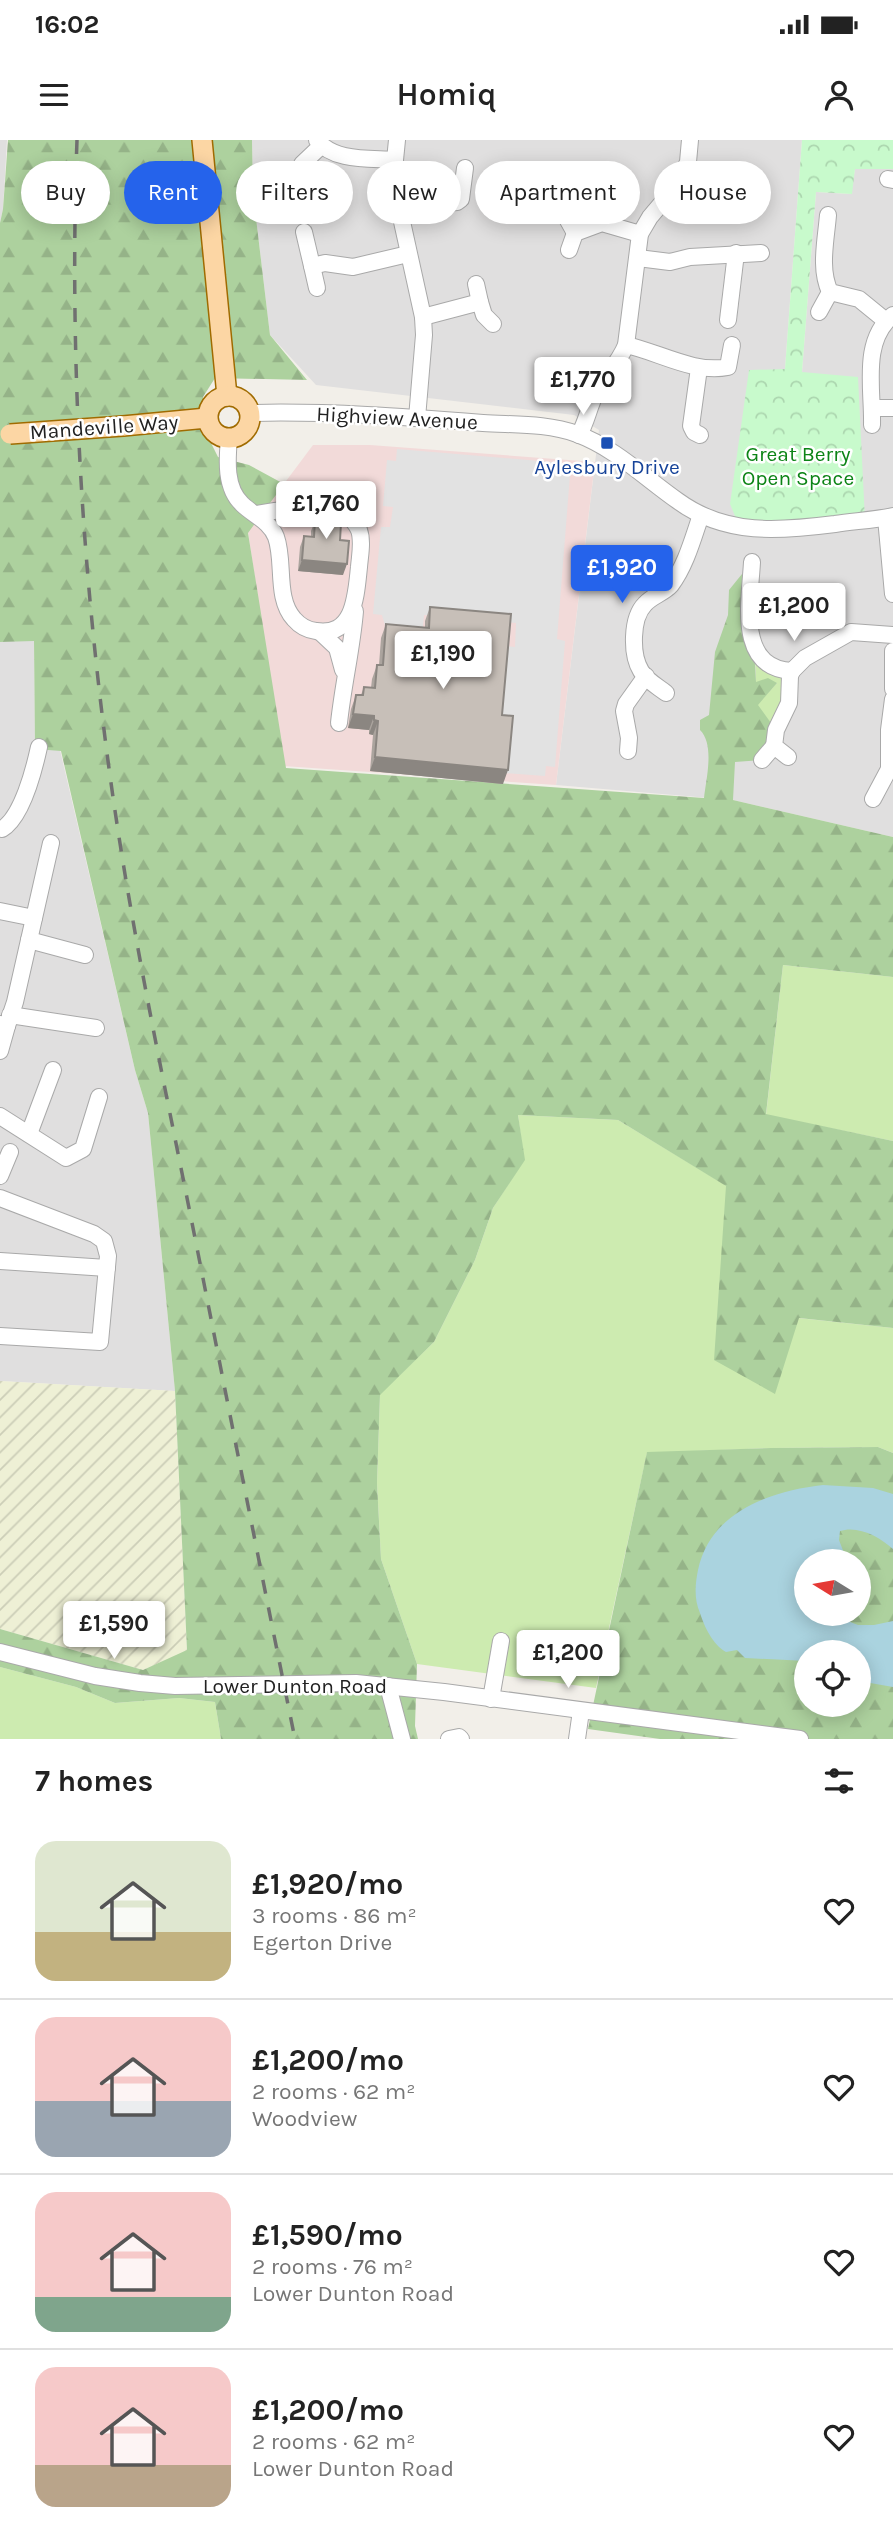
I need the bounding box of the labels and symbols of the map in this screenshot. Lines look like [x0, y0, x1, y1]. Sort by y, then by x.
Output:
pin: £1,770 [526, 358, 640, 417]
street label: Highview Avenue [316, 402, 478, 434]
street label: Mandeville Way [29, 410, 179, 444]
marker: Aylesbury Drive [599, 435, 615, 451]
park label: Great Berry Open Space [742, 442, 854, 490]
place label: Aylesbury Drive [534, 455, 680, 479]
pin: £1,760 [269, 482, 383, 541]
pin: £1,920 [565, 546, 679, 605]
pin: £1,200 [737, 584, 851, 643]
pin: £1,190 [386, 631, 500, 691]
north arrow [794, 1549, 872, 1626]
pin: £1,590 [57, 1602, 171, 1661]
pin: £1,200 [511, 1630, 625, 1690]
street label: Lower Dunton Road [203, 1674, 387, 1698]

